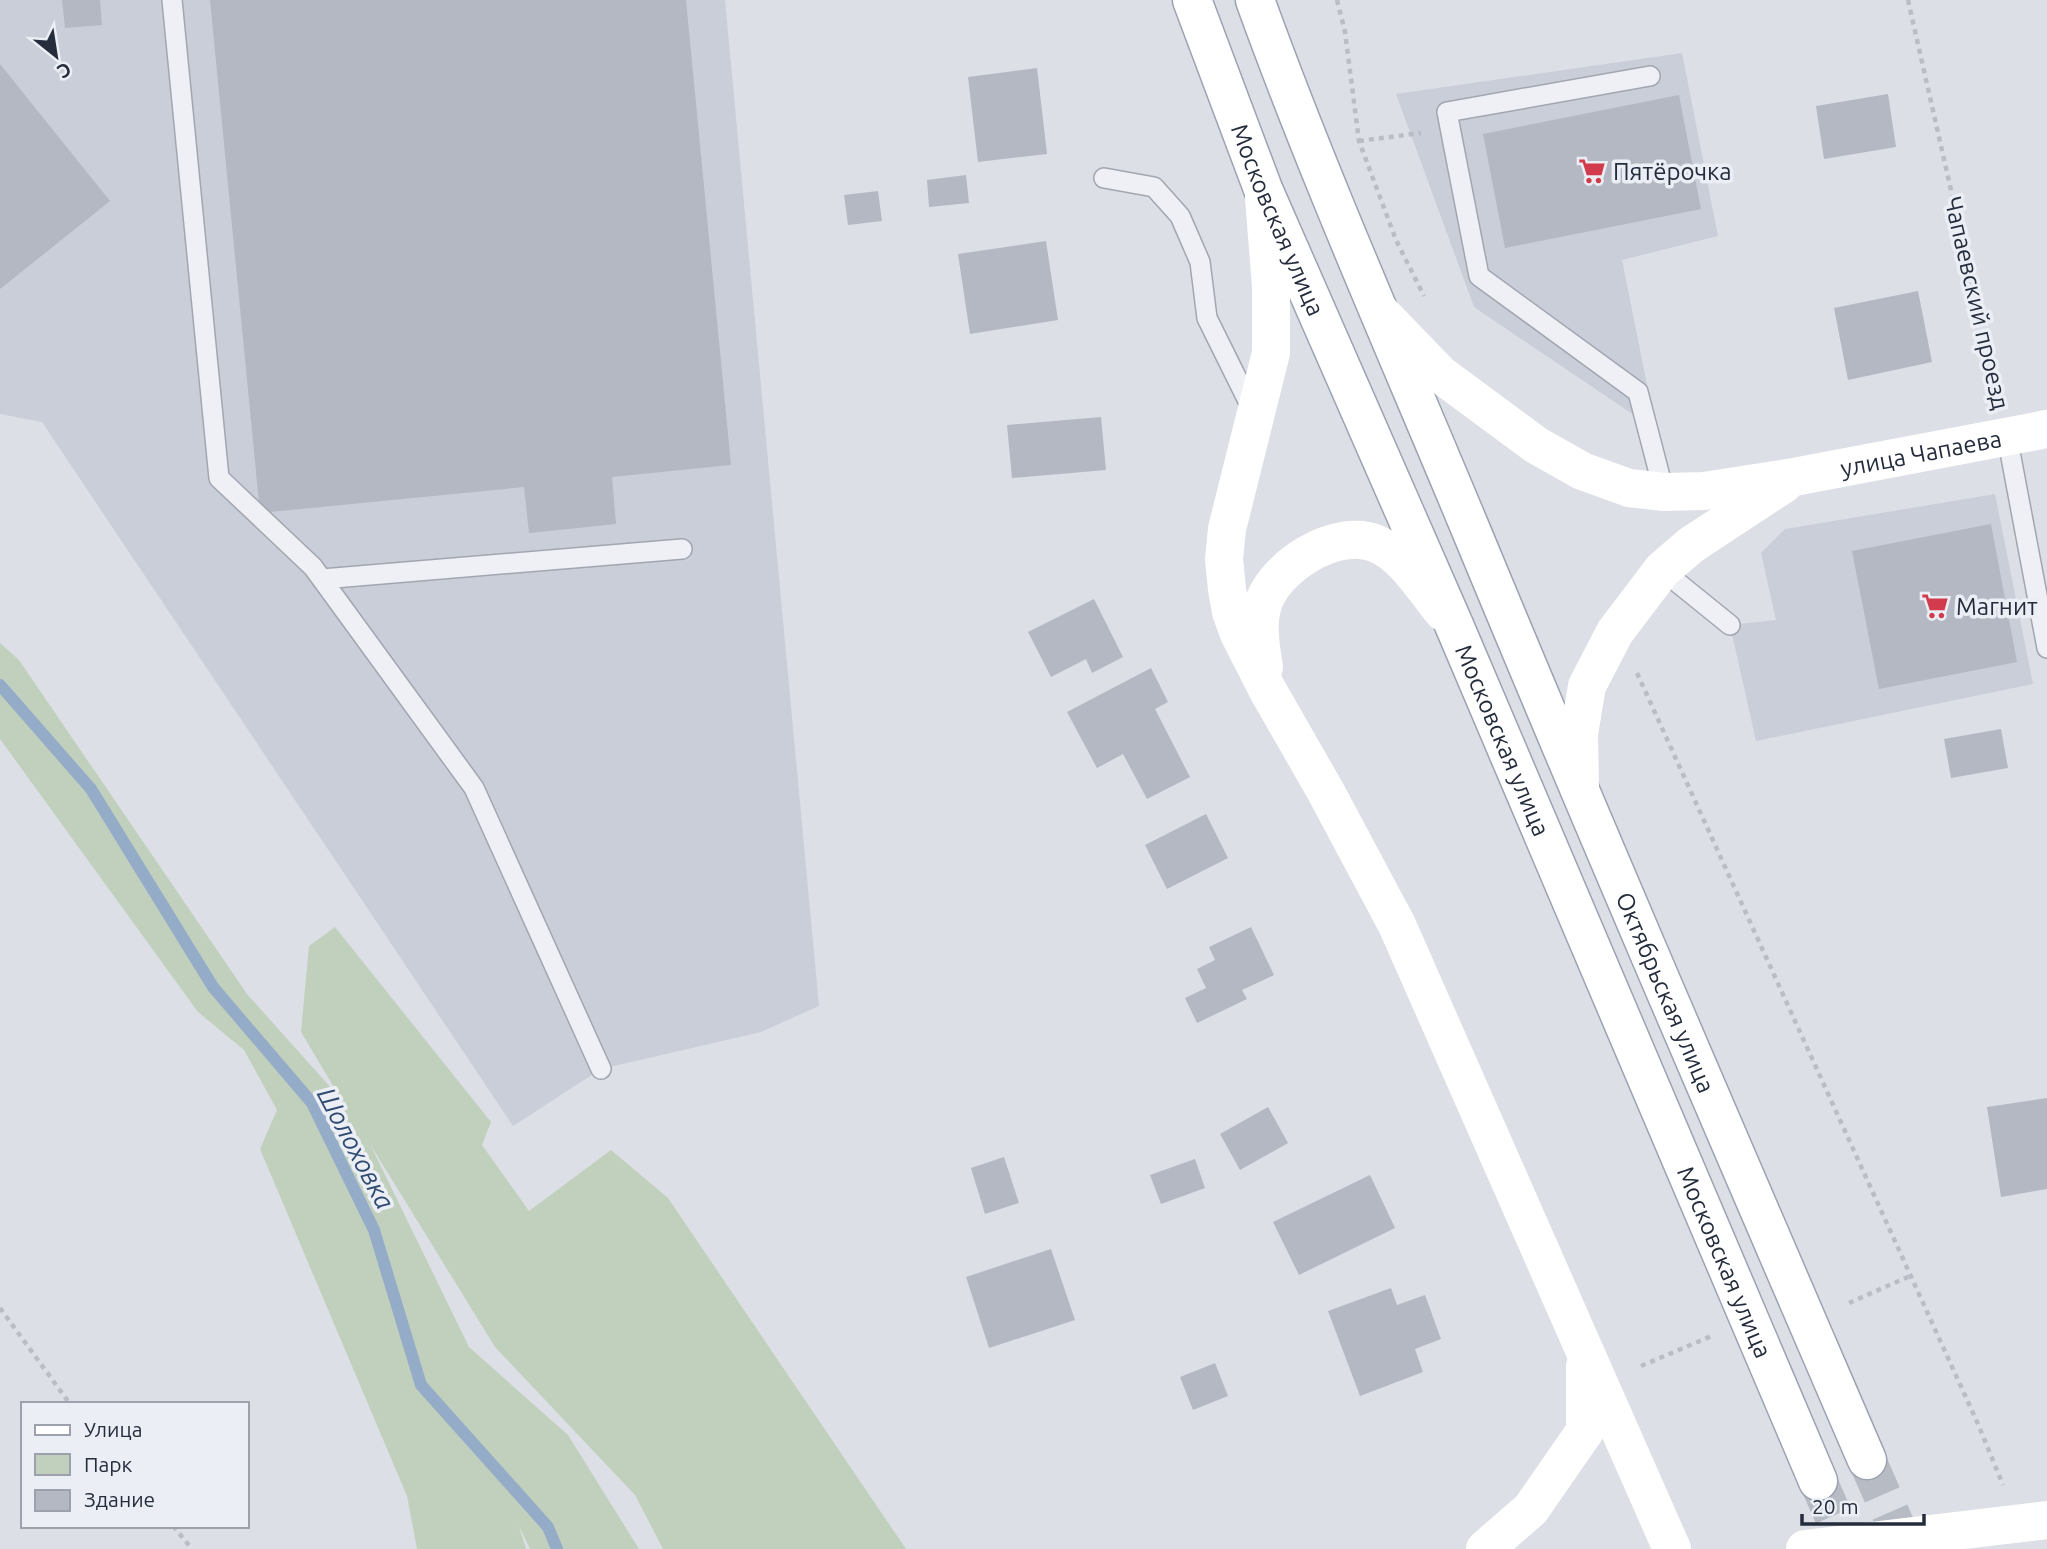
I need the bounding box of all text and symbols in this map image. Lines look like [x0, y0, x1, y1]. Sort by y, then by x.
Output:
north arrow [21, 21, 91, 91]
text: С [54, 58, 75, 83]
street label: Московская улица [1226, 120, 1330, 320]
supermarket icon: Пятёрочка [1577, 156, 1607, 186]
place label: Пятёрочка [1613, 158, 1732, 185]
street label: Чапаевский проезд [1939, 194, 2015, 412]
street label: улица Чапаева [1838, 424, 2004, 481]
supermarket icon: Магнит [1920, 591, 1950, 621]
place label: Магнит [1956, 593, 2038, 620]
street label: Московская улица [1450, 640, 1556, 840]
street label: Октябрьская улица [1611, 888, 1721, 1097]
water label: Шолоховка [312, 1082, 400, 1214]
street label: Московская улица [1672, 1162, 1777, 1362]
legend [21, 1402, 248, 1528]
text: Улица [84, 1417, 142, 1441]
text: Парк [84, 1452, 133, 1476]
scale bar [1802, 1482, 1924, 1526]
text: Здание [84, 1487, 155, 1511]
text: 20 m [1812, 1494, 1859, 1518]

